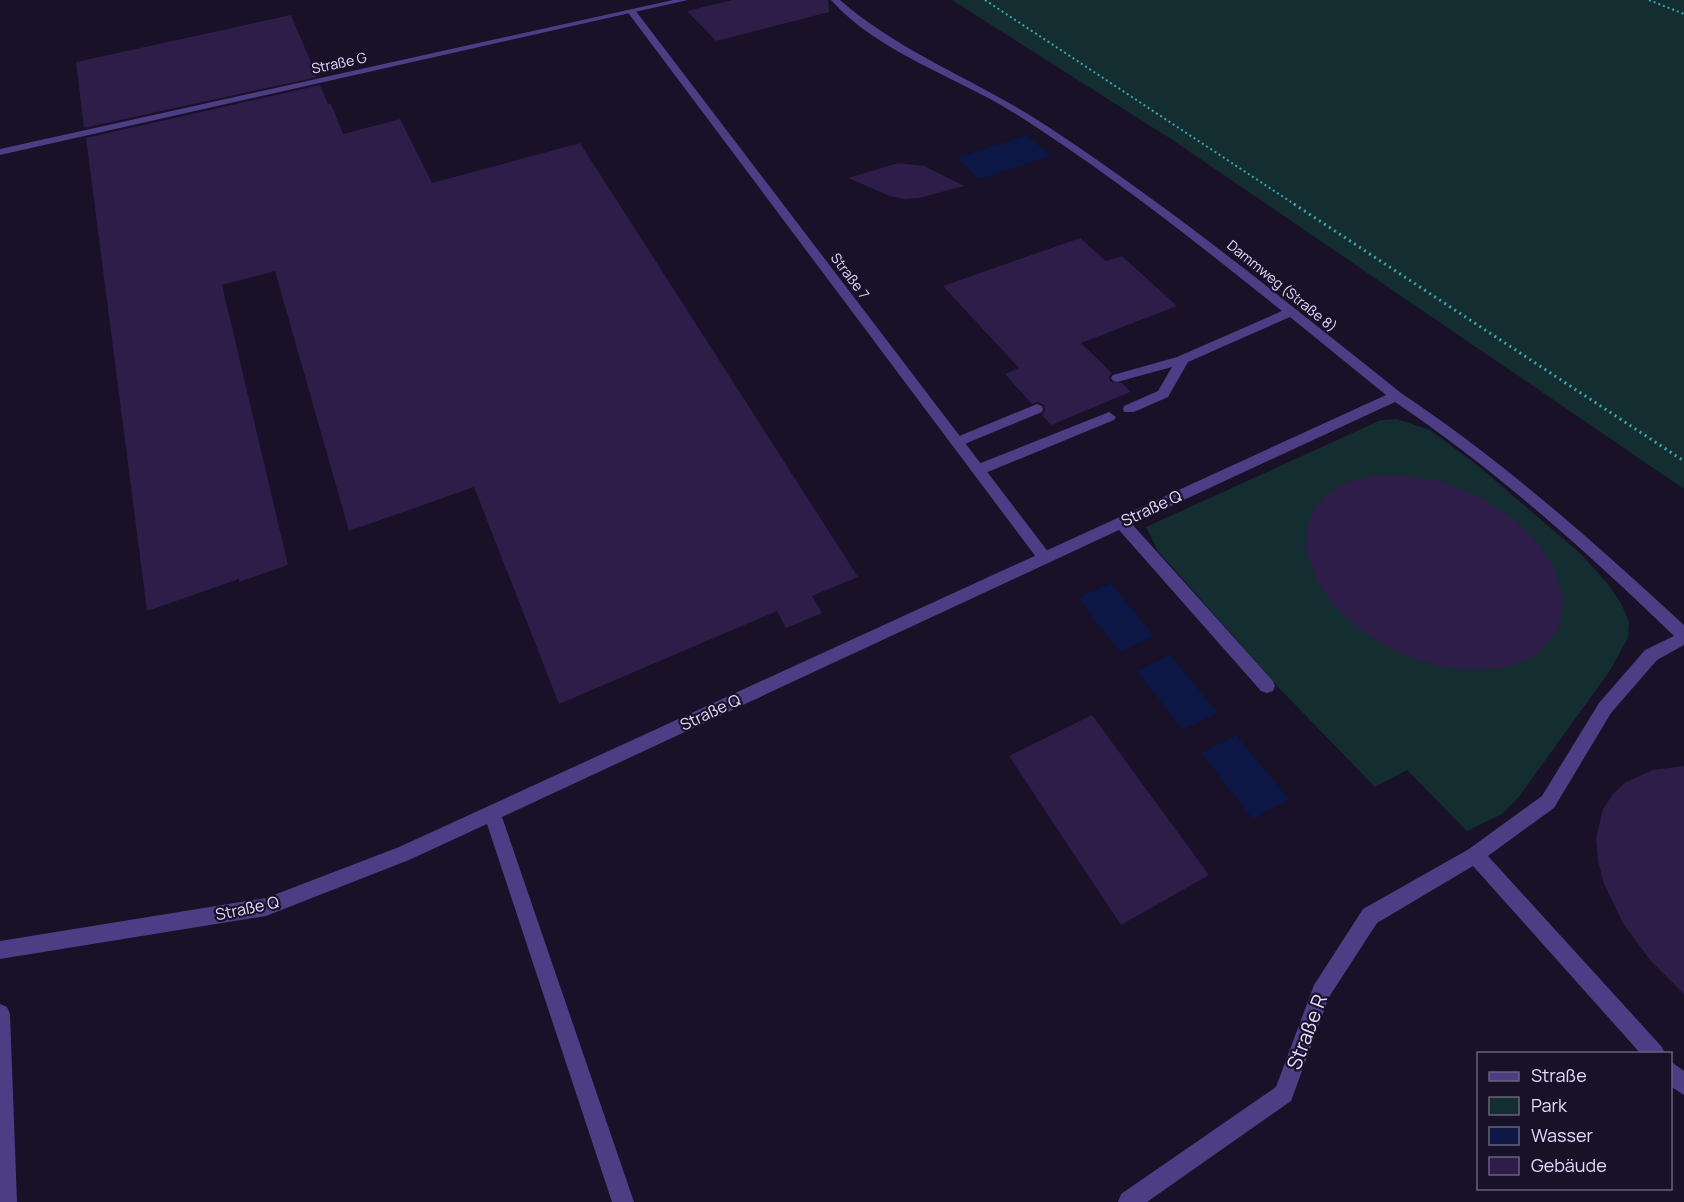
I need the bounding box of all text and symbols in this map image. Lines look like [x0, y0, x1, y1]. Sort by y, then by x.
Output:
street label: Straße G [310, 47, 368, 78]
street label: Dammweg (Straße 8) [1223, 235, 1341, 336]
street label: Straße 7 [827, 249, 874, 303]
street label: Straße Q [1117, 484, 1185, 532]
street label: Straße Q [676, 688, 744, 736]
street label: Straße Q [213, 890, 281, 925]
street label: Straße R [1280, 990, 1333, 1073]
legend [1477, 1052, 1672, 1190]
text: Straße [1531, 1063, 1587, 1087]
text: Park [1531, 1093, 1568, 1117]
text: Wasser [1531, 1123, 1593, 1147]
text: Gebäude [1531, 1153, 1607, 1177]

